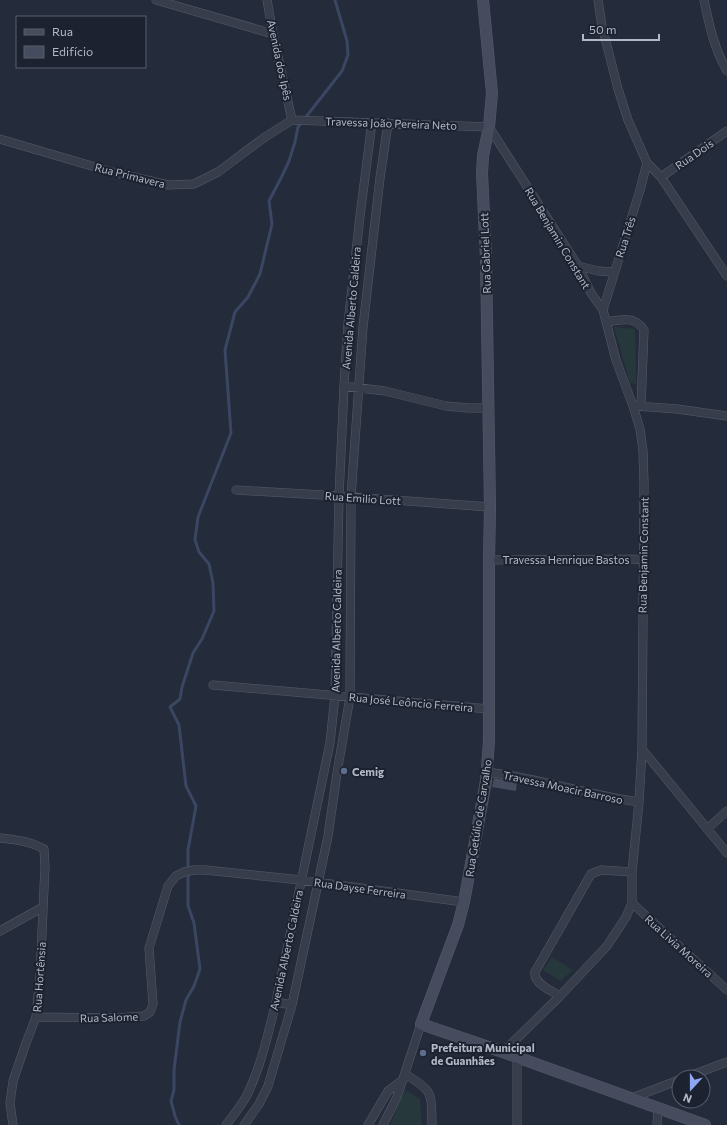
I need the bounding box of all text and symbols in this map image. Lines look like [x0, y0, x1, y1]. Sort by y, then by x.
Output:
legend [16, 16, 146, 68]
scale bar [583, 16, 659, 42]
street label: Avenida dos Ipês [265, 18, 295, 102]
text: 50 m [589, 22, 617, 36]
text: Rua [52, 24, 73, 38]
text: Edifício [52, 44, 93, 58]
street label: Travessa João Pereira Neto [325, 114, 458, 133]
street label: Rua Dois [672, 136, 716, 172]
street label: Rua Primavera [94, 160, 166, 190]
street label: Rua Benjamin Constant [522, 185, 594, 292]
street label: Rua Gabriel Lott [477, 212, 493, 294]
street label: Rua Três [612, 215, 638, 259]
street label: Avenida Alberto Caldeira [339, 246, 363, 370]
street label: Rua Emilio Lott [324, 489, 402, 507]
street label: Rua Benjamin Constant [635, 496, 651, 613]
street label: Travessa Henrique Bastos [503, 553, 629, 566]
street label: Avenida Alberto Caldeira [328, 569, 344, 693]
street label: Rua José Leôncio Ferreira [348, 690, 474, 715]
street label: Rua Getúlio de Carvalho [462, 758, 494, 878]
place label: Cemig [352, 765, 384, 778]
marker: Cemig [339, 766, 349, 776]
street label: Travessa Moacir Barroso [502, 768, 625, 806]
street label: Rua Dayse Ferreira [313, 875, 407, 901]
street label: Avenida Alberto Caldeira [267, 888, 305, 1012]
street label: Rua Livia Moreira [642, 912, 716, 980]
street label: Rua Hortênsia [30, 941, 48, 1013]
street label: Rua Salome [80, 1009, 139, 1025]
place label: Prefeitura Municipal de Guanhães [431, 1041, 535, 1067]
marker: Prefeitura Municipal de Guanhães [418, 1048, 428, 1058]
north arrow [671, 1069, 711, 1109]
text: N [681, 1091, 693, 1106]

